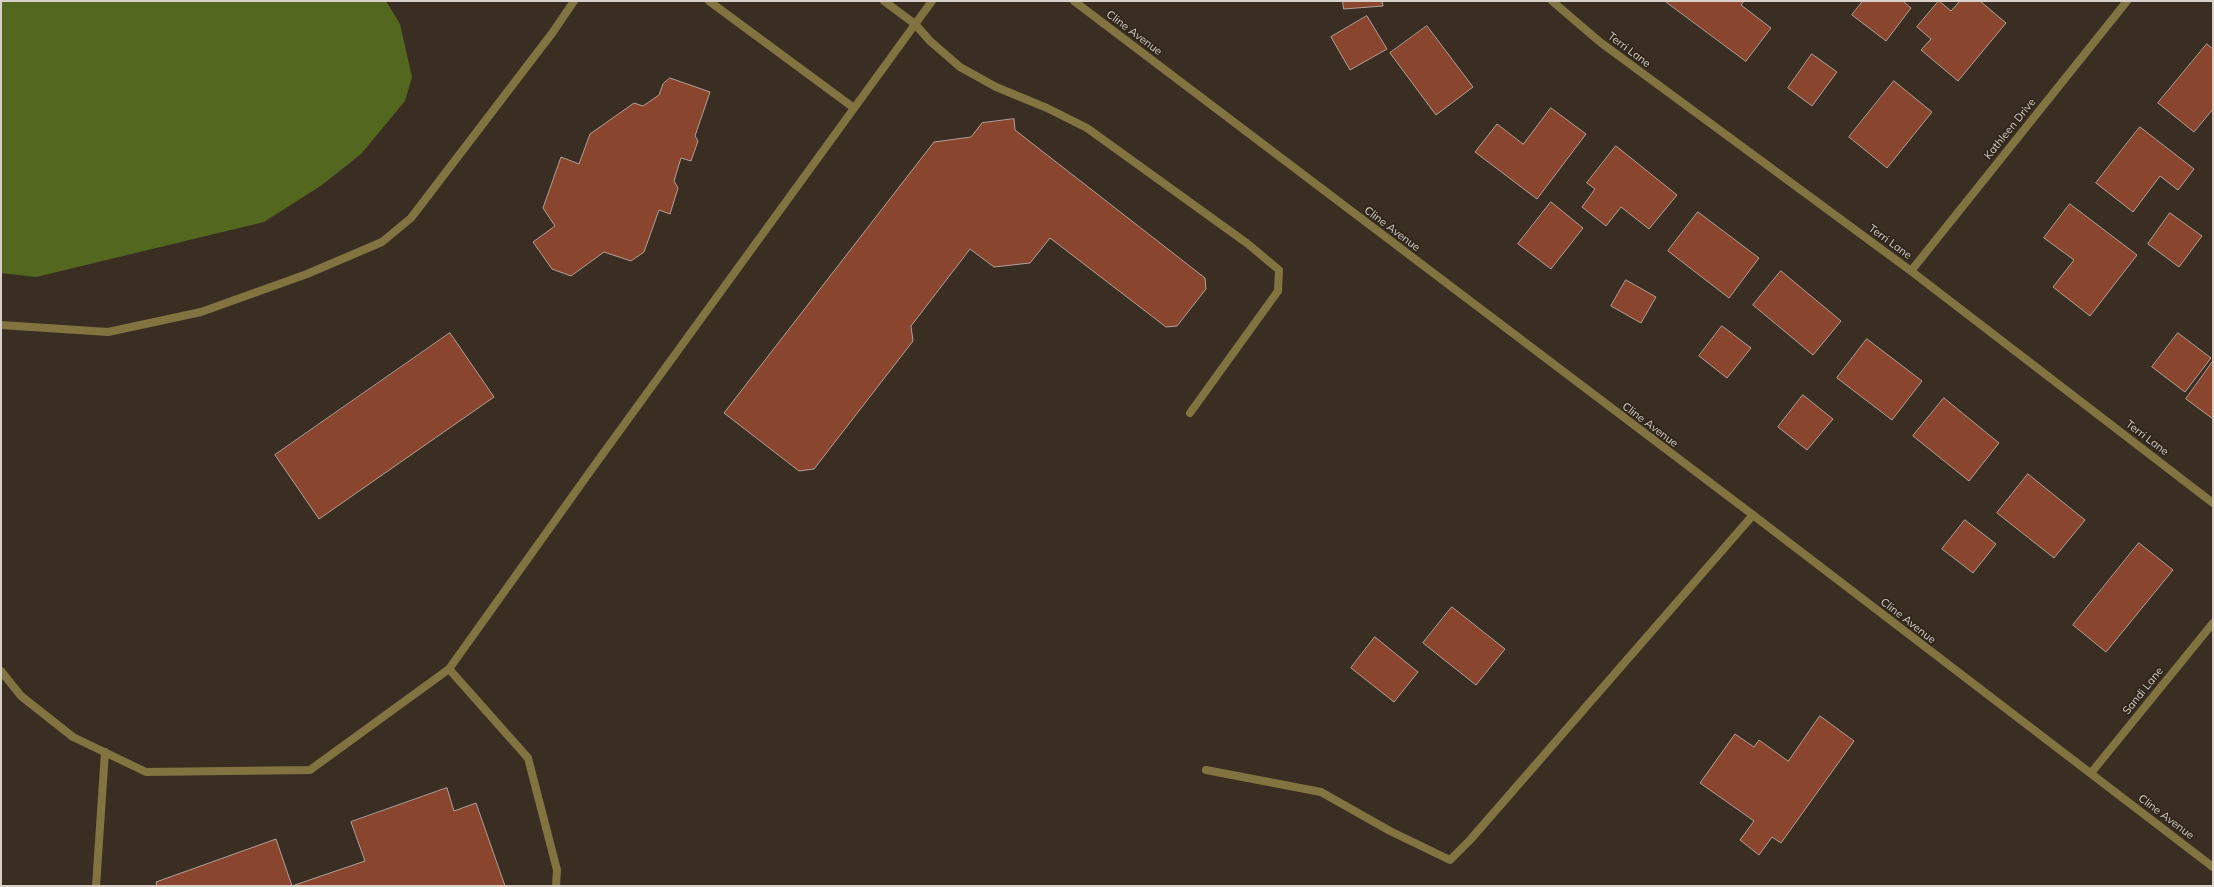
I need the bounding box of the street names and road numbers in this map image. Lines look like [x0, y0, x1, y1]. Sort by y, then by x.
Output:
street label: Cline Avenue [1104, 8, 1164, 58]
street label: Terri Lane [1605, 30, 1653, 70]
street label: Kathleen Drive [1981, 96, 2039, 162]
street label: Cline Avenue [1362, 204, 1422, 254]
street label: Terri Lane [1866, 222, 1914, 262]
street label: Cline Avenue [1620, 400, 1680, 450]
street label: Terri Lane [2123, 418, 2171, 458]
street label: Cline Avenue [1878, 595, 1938, 647]
street label: Sandi Lane [2120, 665, 2166, 717]
street label: Cline Avenue [2136, 792, 2196, 842]

